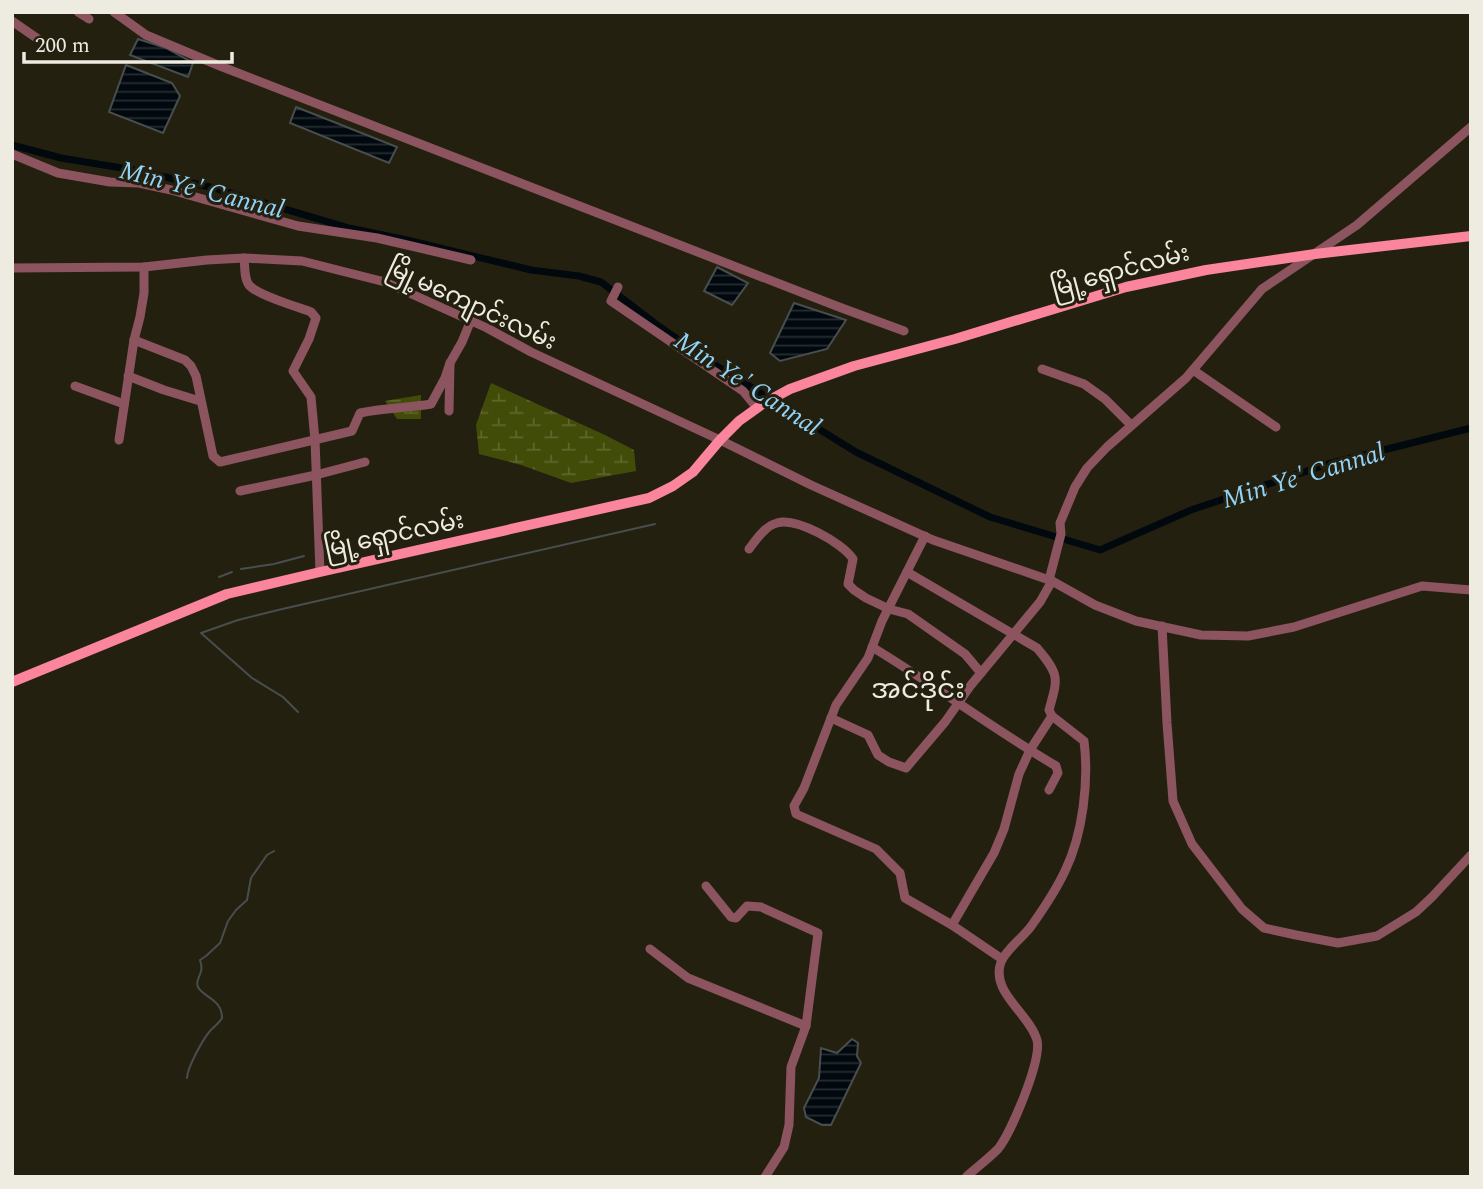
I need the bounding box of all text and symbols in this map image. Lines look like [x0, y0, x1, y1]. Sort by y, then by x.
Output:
scale bar [24, 21, 233, 65]
text: 200 m [35, 30, 90, 62]
water label: Min Ye' Cannal [115, 150, 289, 230]
street label: မြို့ရှောင်လမ်း [1047, 235, 1194, 307]
street label: မြို့မကျောင်းလမ်း [381, 250, 562, 360]
water label: Min Ye' Cannal [666, 321, 829, 447]
water label: Min Ye' Cannal [1217, 432, 1390, 520]
street label: မြို့ရှောင်လမ်း [321, 503, 467, 567]
district label: အင်ဒိုင်း [871, 668, 965, 711]

